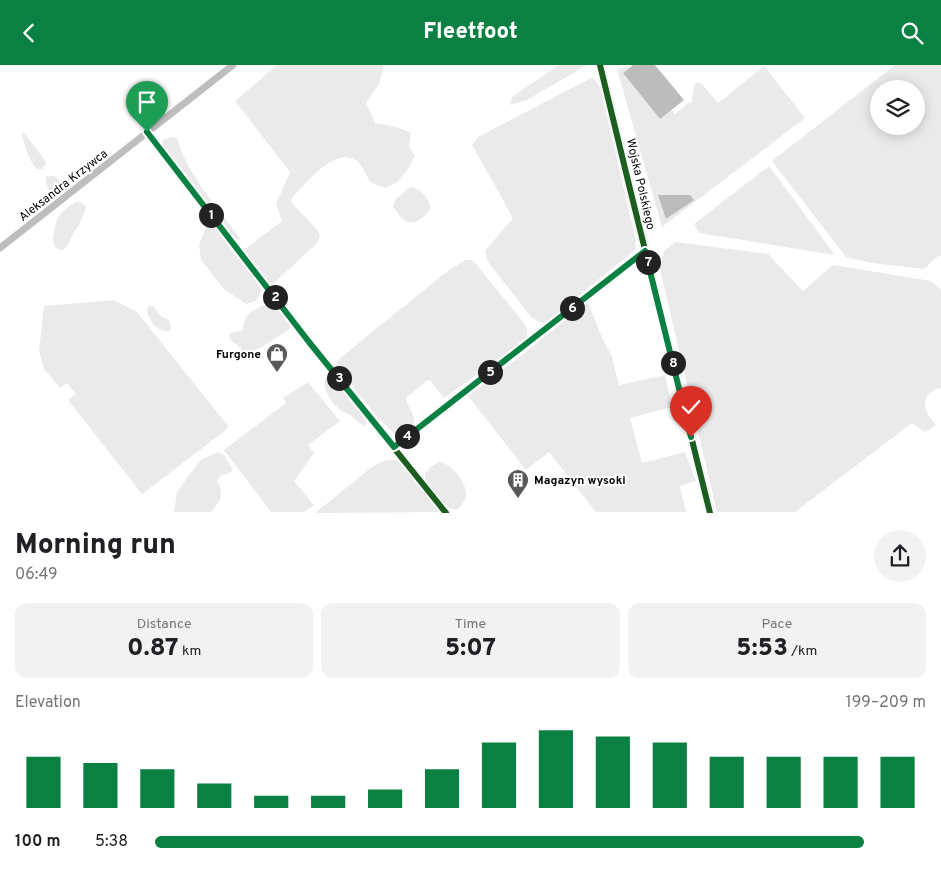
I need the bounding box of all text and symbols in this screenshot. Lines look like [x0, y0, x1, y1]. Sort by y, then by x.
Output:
icon: back [15, 19, 43, 47]
text: Fleetfoot [423, 19, 518, 46]
icon: search [898, 19, 926, 47]
map controls [870, 80, 925, 135]
button: layers [870, 80, 925, 135]
pin [126, 81, 168, 132]
icon: arrive [133, 88, 161, 116]
street label: Wojska Polskiego [622, 137, 658, 232]
street label: Aleksandra Krzywca [16, 146, 111, 226]
pin: 1 [198, 203, 224, 227]
text: 1 [209, 207, 214, 224]
pin: 7 [636, 249, 660, 275]
text: 7 [645, 254, 652, 271]
pin: 2 [262, 285, 288, 309]
text: 2 [271, 289, 280, 306]
pin: 6 [560, 295, 584, 321]
text: 6 [568, 300, 577, 317]
shop icon: Furgone [265, 342, 289, 373]
place label: Furgone [216, 347, 261, 363]
pin: 8 [660, 351, 686, 375]
text: 8 [669, 355, 678, 372]
pin: 5 [478, 359, 502, 385]
text: 5 [486, 364, 495, 381]
pin: 3 [326, 365, 352, 391]
text: 3 [335, 370, 344, 387]
pin [670, 386, 712, 437]
icon: check [677, 393, 705, 421]
pin: 4 [394, 423, 420, 449]
text: 4 [403, 428, 412, 445]
building icon: Magazyn wysoki [506, 468, 530, 499]
place label: Magazyn wysoki [534, 473, 626, 489]
text: Morning run [15, 528, 176, 564]
button: share [874, 530, 926, 582]
text: 06:49 [15, 565, 58, 585]
text: Distance [137, 616, 192, 633]
text: Time [455, 616, 486, 633]
text: Pace [761, 616, 792, 633]
text: 0.87 [127, 633, 179, 665]
text: 5:07 [445, 633, 496, 665]
text: 5:53 [736, 633, 788, 665]
text: km [179, 643, 201, 660]
text: /km [788, 643, 817, 660]
text: Elevation [15, 693, 81, 713]
text: 199–209 m [846, 693, 926, 713]
text: 100 m [15, 832, 61, 852]
text: 5:38 [95, 832, 128, 852]

